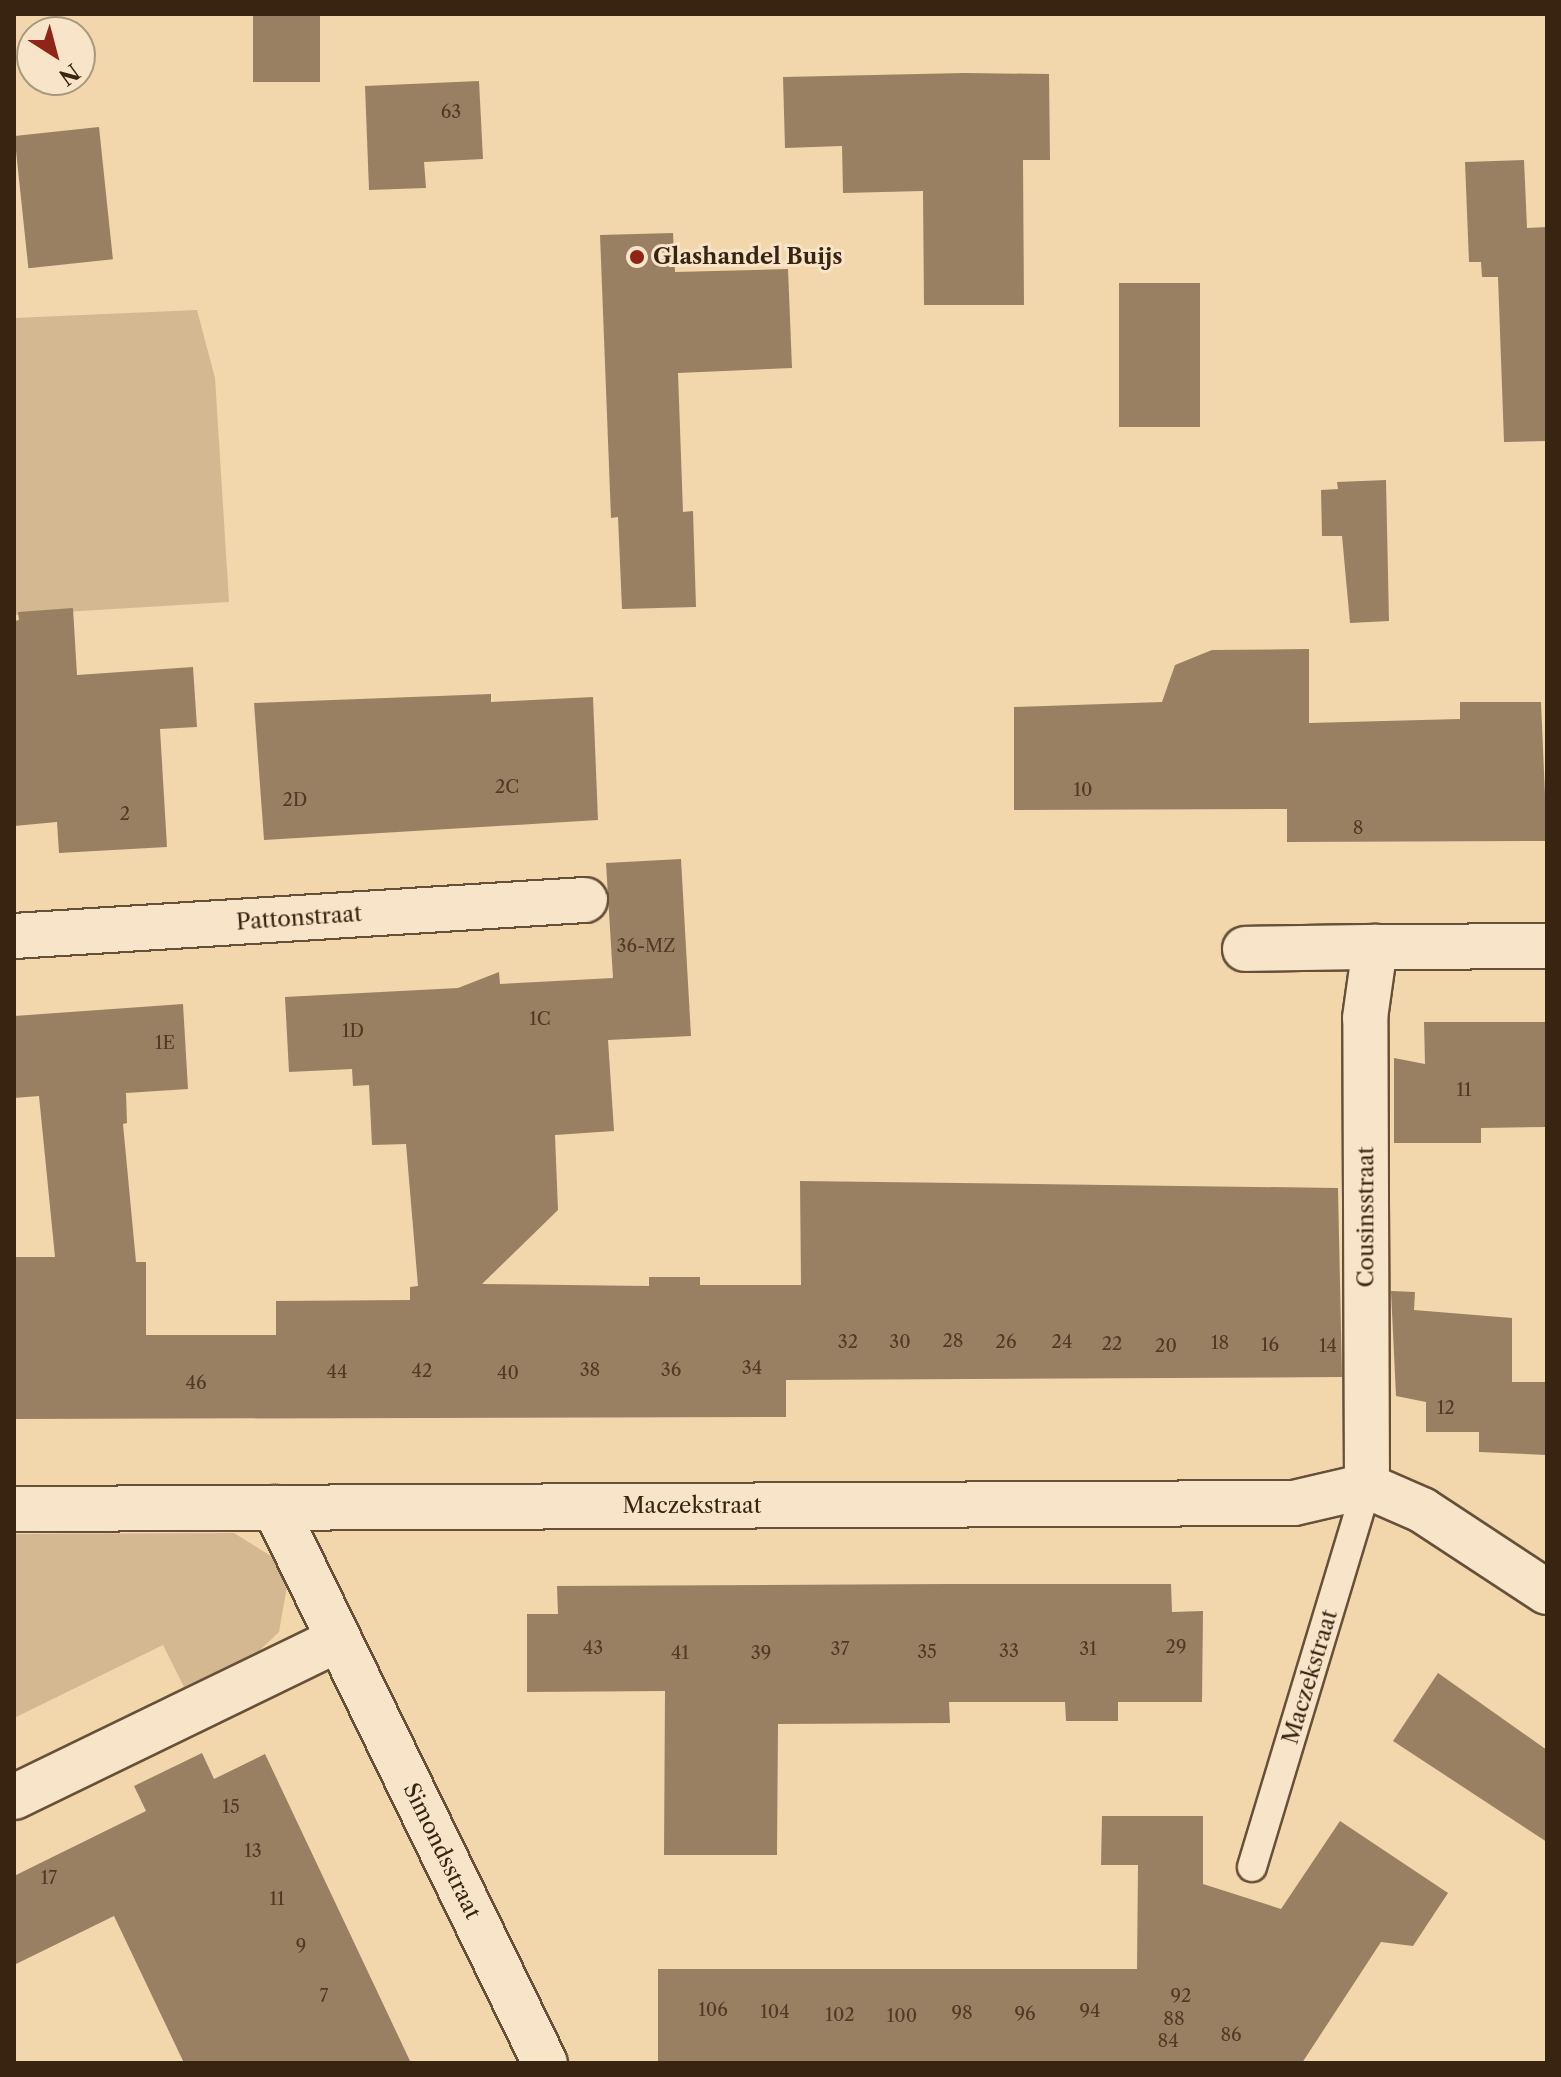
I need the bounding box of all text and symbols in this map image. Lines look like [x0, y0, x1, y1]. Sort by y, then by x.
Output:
north arrow [16, 16, 96, 96]
text: N [54, 58, 85, 91]
house number: 63 [441, 101, 461, 123]
place label: Glashandel Buijs [653, 244, 842, 270]
marker: Glashandel Buijs [628, 248, 646, 266]
house number: 2C [495, 776, 519, 798]
house number: 10 [1074, 779, 1092, 801]
house number: 2D [283, 789, 307, 811]
house number: 2 [120, 803, 130, 825]
house number: 8 [1353, 817, 1363, 839]
street label: Pattonstraat [235, 900, 363, 936]
house number: 36-MZ [617, 935, 675, 957]
house number: 1C [529, 1008, 551, 1030]
house number: 1D [342, 1020, 364, 1042]
house number: 1E [155, 1032, 175, 1054]
house number: 11 [1456, 1079, 1472, 1101]
street label: Cousinsstraat [1353, 1146, 1379, 1288]
house number: 28 [942, 1330, 964, 1352]
house number: 32 [838, 1331, 858, 1353]
house number: 30 [889, 1331, 911, 1353]
house number: 26 [996, 1331, 1016, 1353]
house number: 24 [1052, 1331, 1072, 1353]
house number: 18 [1211, 1332, 1229, 1354]
house number: 22 [1102, 1333, 1122, 1355]
house number: 16 [1261, 1334, 1279, 1356]
house number: 20 [1155, 1335, 1177, 1357]
house number: 14 [1319, 1335, 1337, 1357]
house number: 34 [742, 1357, 762, 1379]
house number: 38 [580, 1359, 600, 1381]
house number: 36 [661, 1359, 681, 1381]
house number: 42 [412, 1360, 432, 1382]
house number: 44 [327, 1361, 347, 1383]
house number: 40 [497, 1362, 519, 1384]
house number: 46 [186, 1372, 206, 1394]
house number: 12 [1437, 1397, 1455, 1419]
street label: Maczekstraat [623, 1493, 761, 1519]
street label: Maczekstraat [1277, 1607, 1343, 1747]
house number: 29 [1166, 1636, 1186, 1658]
house number: 43 [583, 1637, 603, 1659]
house number: 37 [831, 1638, 849, 1660]
house number: 31 [1079, 1638, 1097, 1660]
house number: 33 [999, 1640, 1019, 1662]
house number: 35 [917, 1641, 937, 1663]
house number: 41 [671, 1642, 689, 1664]
house number: 39 [751, 1642, 771, 1664]
street label: Simondsstraat [398, 1779, 486, 1923]
house number: 15 [222, 1796, 240, 1818]
house number: 13 [244, 1840, 262, 1862]
house number: 17 [41, 1867, 57, 1889]
house number: 11 [269, 1888, 285, 1910]
house number: 9 [296, 1935, 306, 1957]
house number: 7 [320, 1985, 328, 2007]
house number: 92 [1171, 1985, 1191, 2007]
house number: 106 [698, 1999, 728, 2021]
house number: 94 [1080, 2000, 1100, 2022]
house number: 104 [760, 2001, 790, 2023]
house number: 98 [951, 2002, 973, 2024]
house number: 96 [1014, 2003, 1036, 2025]
house number: 102 [825, 2004, 855, 2026]
house number: 100 [887, 2005, 917, 2027]
house number: 88 [1163, 2008, 1185, 2030]
house number: 86 [1220, 2024, 1242, 2046]
house number: 84 [1157, 2030, 1179, 2052]

